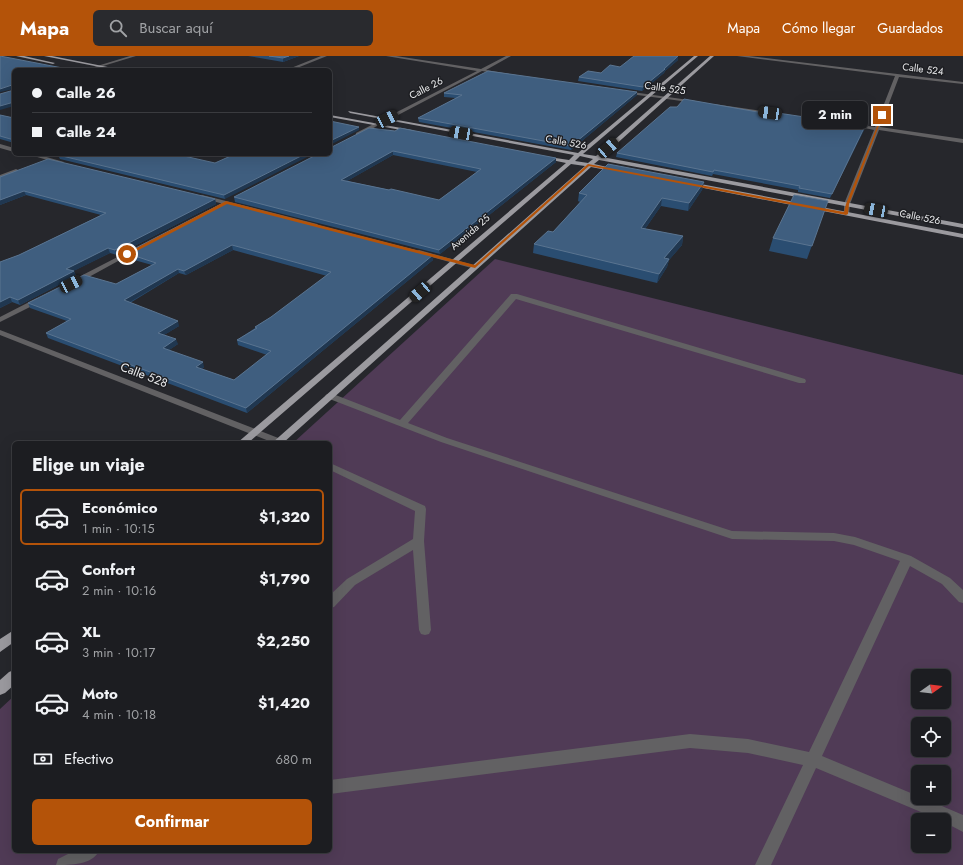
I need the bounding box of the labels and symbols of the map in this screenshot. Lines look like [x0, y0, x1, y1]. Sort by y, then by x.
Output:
street label: Calle 524 [901, 59, 945, 79]
street label: Calle 26 [407, 73, 446, 103]
street label: Calle 525 [643, 78, 687, 98]
callout: 2 min [802, 101, 868, 129]
car [757, 105, 783, 121]
route end [873, 106, 891, 124]
car [374, 108, 400, 130]
car [448, 125, 474, 141]
street label: Calle 526 [544, 131, 588, 153]
car [595, 136, 621, 160]
car [863, 202, 889, 218]
street label: Calle 526 [898, 206, 942, 228]
street label: Avenida 25 [447, 210, 493, 253]
route start [118, 245, 136, 263]
car [58, 273, 84, 295]
car [407, 280, 433, 304]
street label: Calle 528 [118, 358, 170, 392]
north arrow [911, 669, 951, 709]

